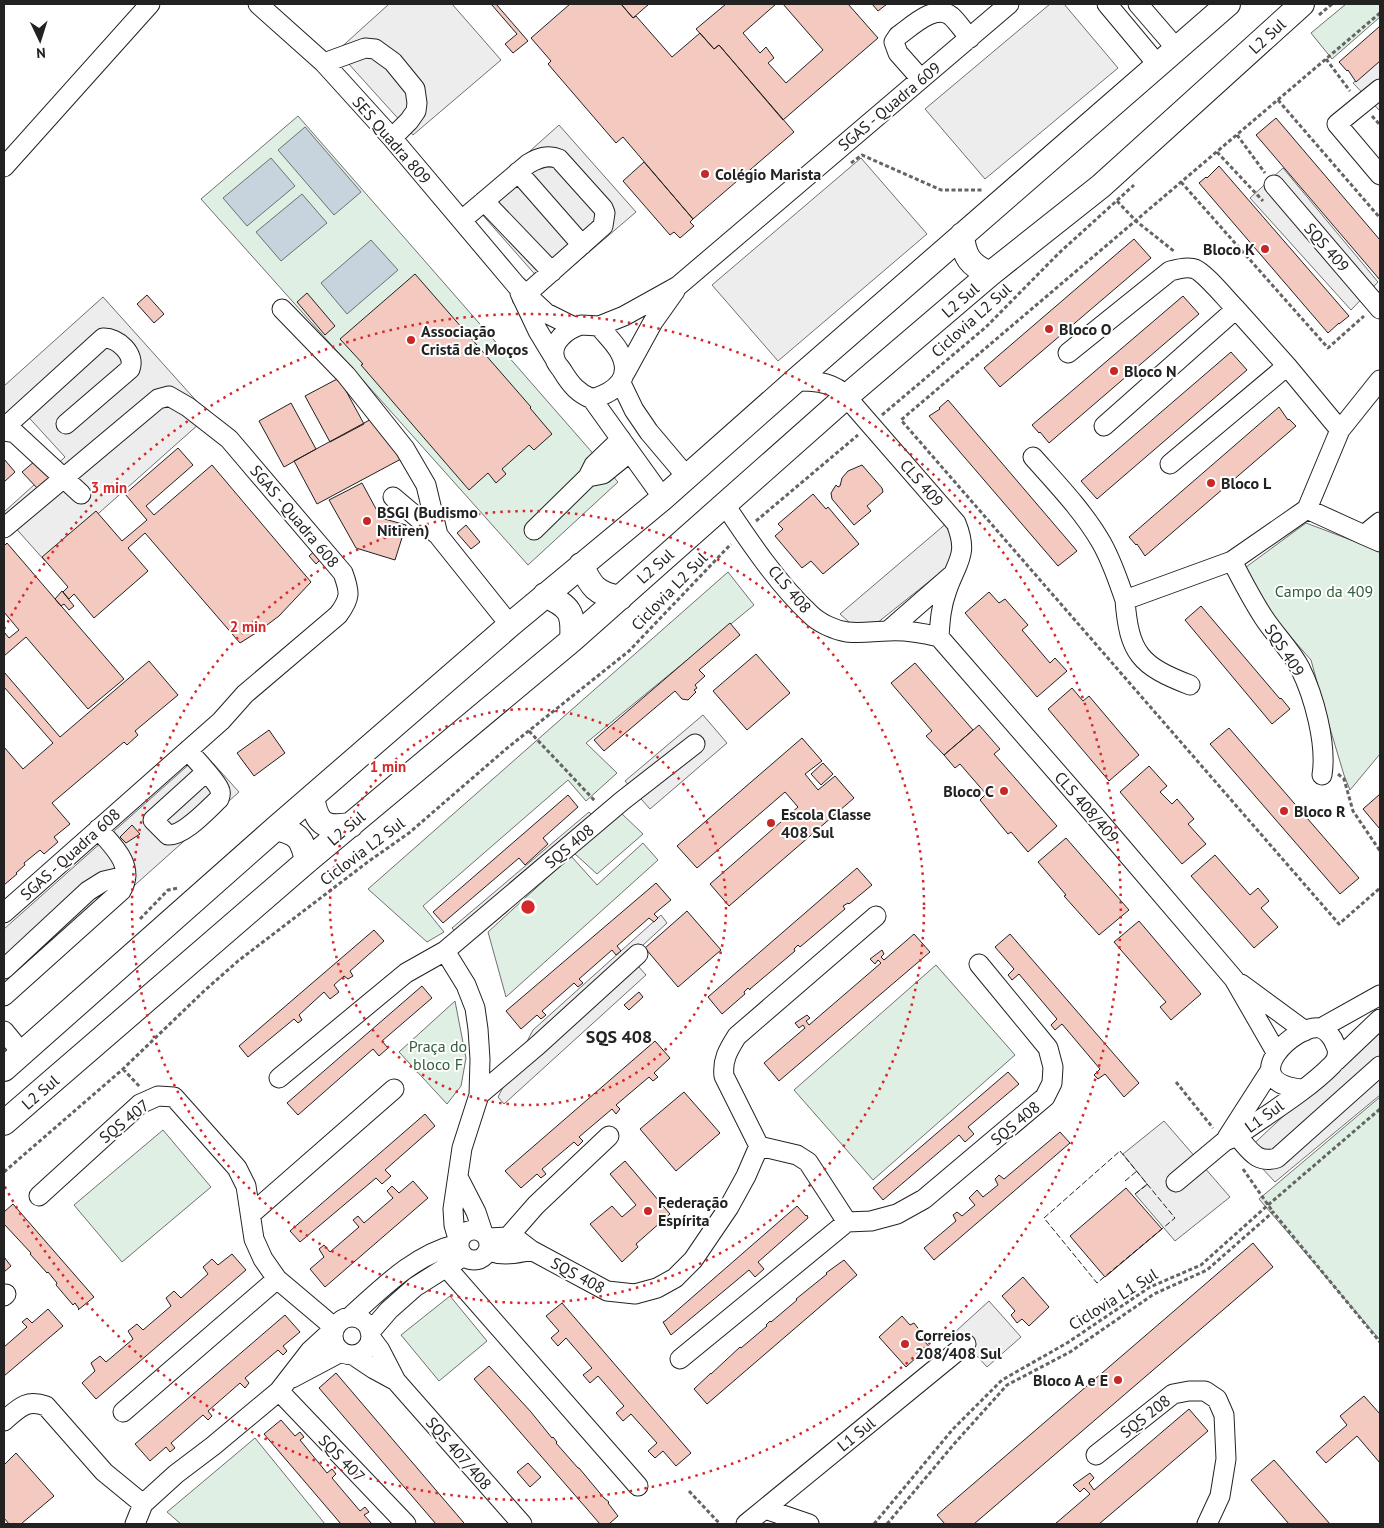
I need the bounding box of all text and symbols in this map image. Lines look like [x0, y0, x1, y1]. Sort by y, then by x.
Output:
street label: L2 Sul [1244, 14, 1290, 58]
north arrow [15, 15, 65, 65]
text: N [36, 44, 46, 62]
street label: SGAS - Quadra 609 [834, 57, 944, 155]
street label: SES Quadra 809 [348, 92, 436, 188]
place label: Colégio Marista [715, 164, 821, 184]
marker: Colégio Marista [699, 168, 711, 180]
street label: SQS 409 [1300, 218, 1354, 276]
place label: Bloco K [1203, 239, 1255, 259]
marker: Bloco K [1259, 243, 1271, 255]
street label: L2 Sul [937, 278, 983, 322]
street label: Ciclovia L2 Sul [927, 279, 1015, 361]
place label: Bloco O [1059, 319, 1112, 339]
place label: Associação Cristã de Moços [421, 321, 528, 359]
marker: Bloco O [1043, 323, 1055, 335]
marker: Associação Cristã de Moços [405, 334, 417, 346]
place label: Bloco N [1124, 361, 1177, 381]
marker: Bloco N [1108, 365, 1120, 377]
street label: CLS 409 [896, 455, 948, 511]
street label: SGAS - Quadra 608 [246, 461, 344, 571]
place label: Bloco L [1221, 473, 1272, 493]
marker: Bloco L [1205, 477, 1217, 489]
text: 3 min [91, 478, 127, 497]
place label: BSGI (Budismo Nitiren) [377, 502, 478, 540]
marker: BSGI (Budismo Nitiren) [361, 515, 373, 527]
street label: L2 Sul [632, 544, 678, 588]
street label: Ciclovia L2 Sul [627, 548, 711, 634]
street label: CLS 408 [764, 561, 816, 617]
park label: Campo da 409 [1275, 581, 1373, 601]
text: 2 min [230, 617, 266, 636]
street label: SQS 409 [1261, 620, 1309, 680]
text: 1 min [370, 757, 406, 776]
street label: CLS 408/409 [1051, 767, 1123, 847]
place label: Bloco C [943, 781, 994, 801]
marker: Bloco C [998, 785, 1010, 797]
place label: Bloco R [1294, 801, 1346, 821]
street label: SGAS - Quadra 608 [16, 804, 124, 904]
place label: Escola Classe 408 Sul [781, 804, 871, 842]
marker: Bloco R [1278, 805, 1290, 817]
street label: L2 Sul [323, 806, 369, 850]
street label: Ciclovia L2 Sul [316, 812, 409, 889]
marker: Escola Classe 408 Sul [765, 817, 777, 829]
street label: SQS 408 [540, 820, 598, 872]
centre of rings [519, 898, 537, 916]
district label: SQS 408 [586, 1025, 652, 1048]
park label: Praça do bloco F [409, 1036, 467, 1074]
street label: L2 Sul [17, 1070, 63, 1114]
street label: SQS 407 [95, 1095, 153, 1147]
street label: L1 Sul [1241, 1095, 1288, 1137]
street label: SQS 408 [986, 1097, 1044, 1149]
place label: Federação Espírita [658, 1192, 728, 1230]
marker: Federação Espírita [642, 1205, 654, 1217]
street label: SQS 408 [548, 1252, 608, 1298]
street label: Ciclovia L1 Sul [1065, 1264, 1161, 1334]
place label: Correios 208/408 Sul [915, 1325, 1002, 1363]
marker: Correios 208/408 Sul [899, 1338, 911, 1350]
place label: Bloco A e E [1033, 1370, 1108, 1390]
marker: Bloco A e E [1112, 1374, 1124, 1386]
street label: SQS 208 [1116, 1390, 1174, 1442]
street label: SQS 407/408 [422, 1412, 496, 1494]
street label: L1 Sul [833, 1412, 879, 1455]
street label: SQS 407 [315, 1430, 369, 1486]

